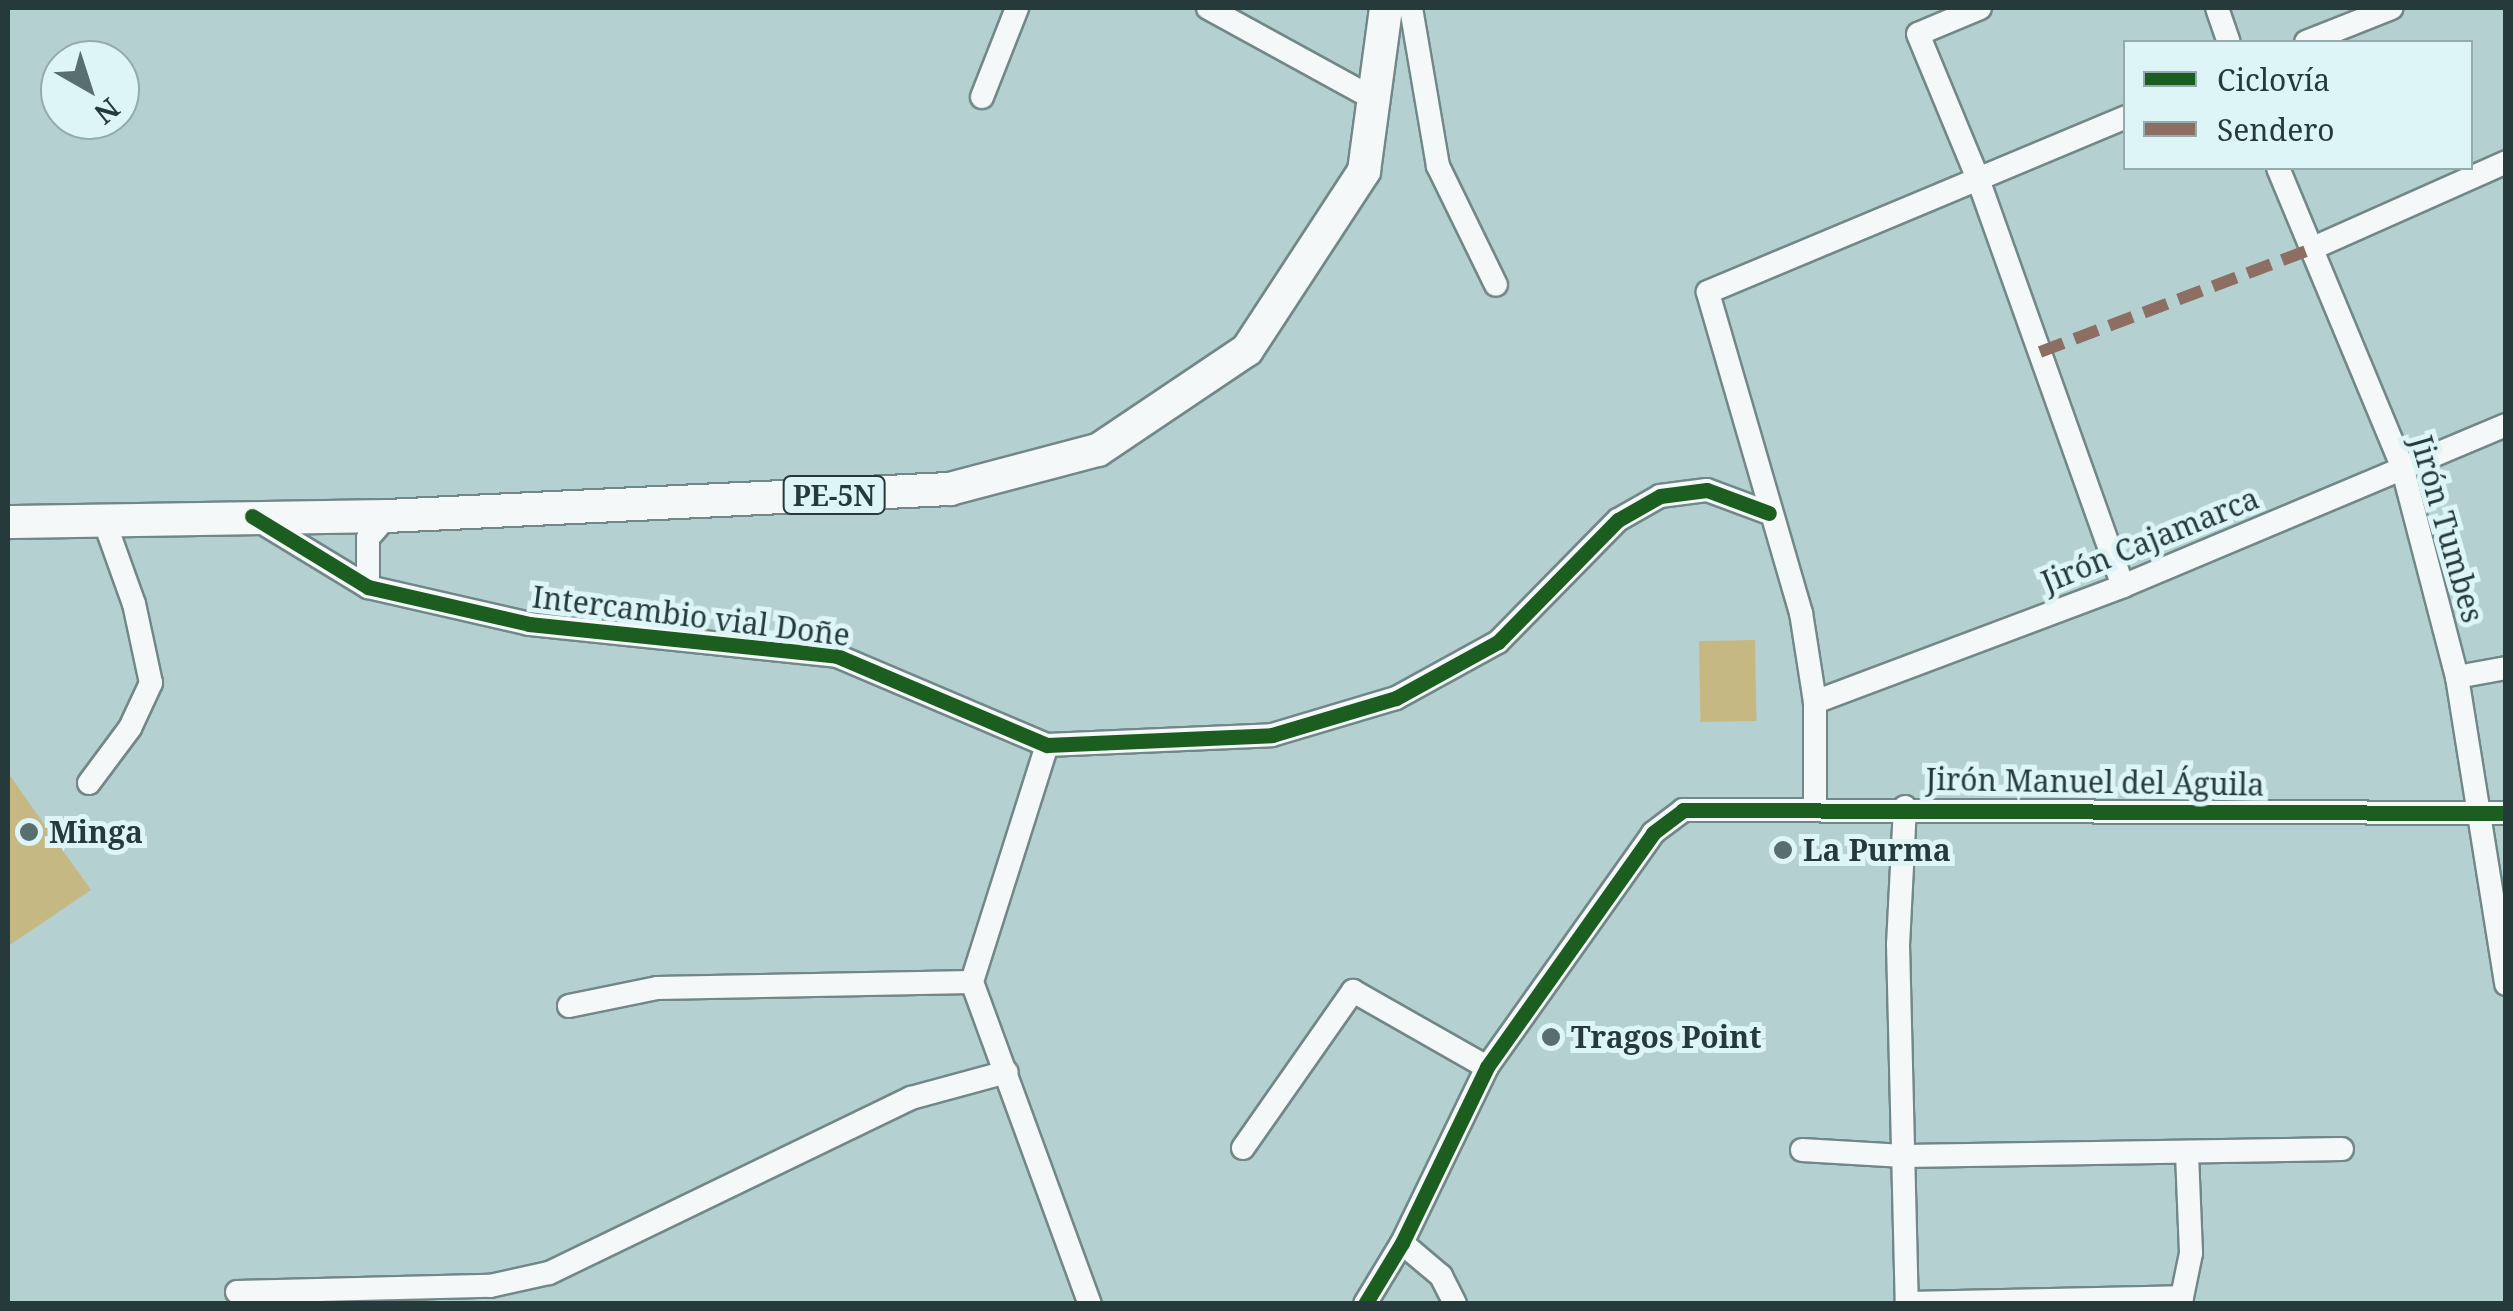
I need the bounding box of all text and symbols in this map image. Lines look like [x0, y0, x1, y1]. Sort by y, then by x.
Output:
north arrow [40, 40, 140, 140]
legend [2123, 40, 2473, 170]
text: Ciclovía [2217, 59, 2330, 100]
text: N [87, 90, 128, 133]
text: Sendero [2217, 109, 2335, 150]
street label: Jirón Tumbes [2403, 431, 2491, 627]
road number: PE-5N [782, 472, 886, 518]
street label: Jirón Cajamarca [2036, 480, 2264, 600]
street label: Intercambio vial Doñe [530, 579, 852, 653]
street label: Jirón Manuel del Águila [1925, 761, 2265, 803]
place label: Minga [49, 814, 143, 850]
marker: Minga [18, 821, 40, 843]
place label: La Purma [1803, 832, 1951, 868]
marker: La Purma [1772, 839, 1794, 861]
place label: Tragos Point [1571, 1019, 1761, 1055]
marker: Tragos Point [1540, 1026, 1562, 1048]

